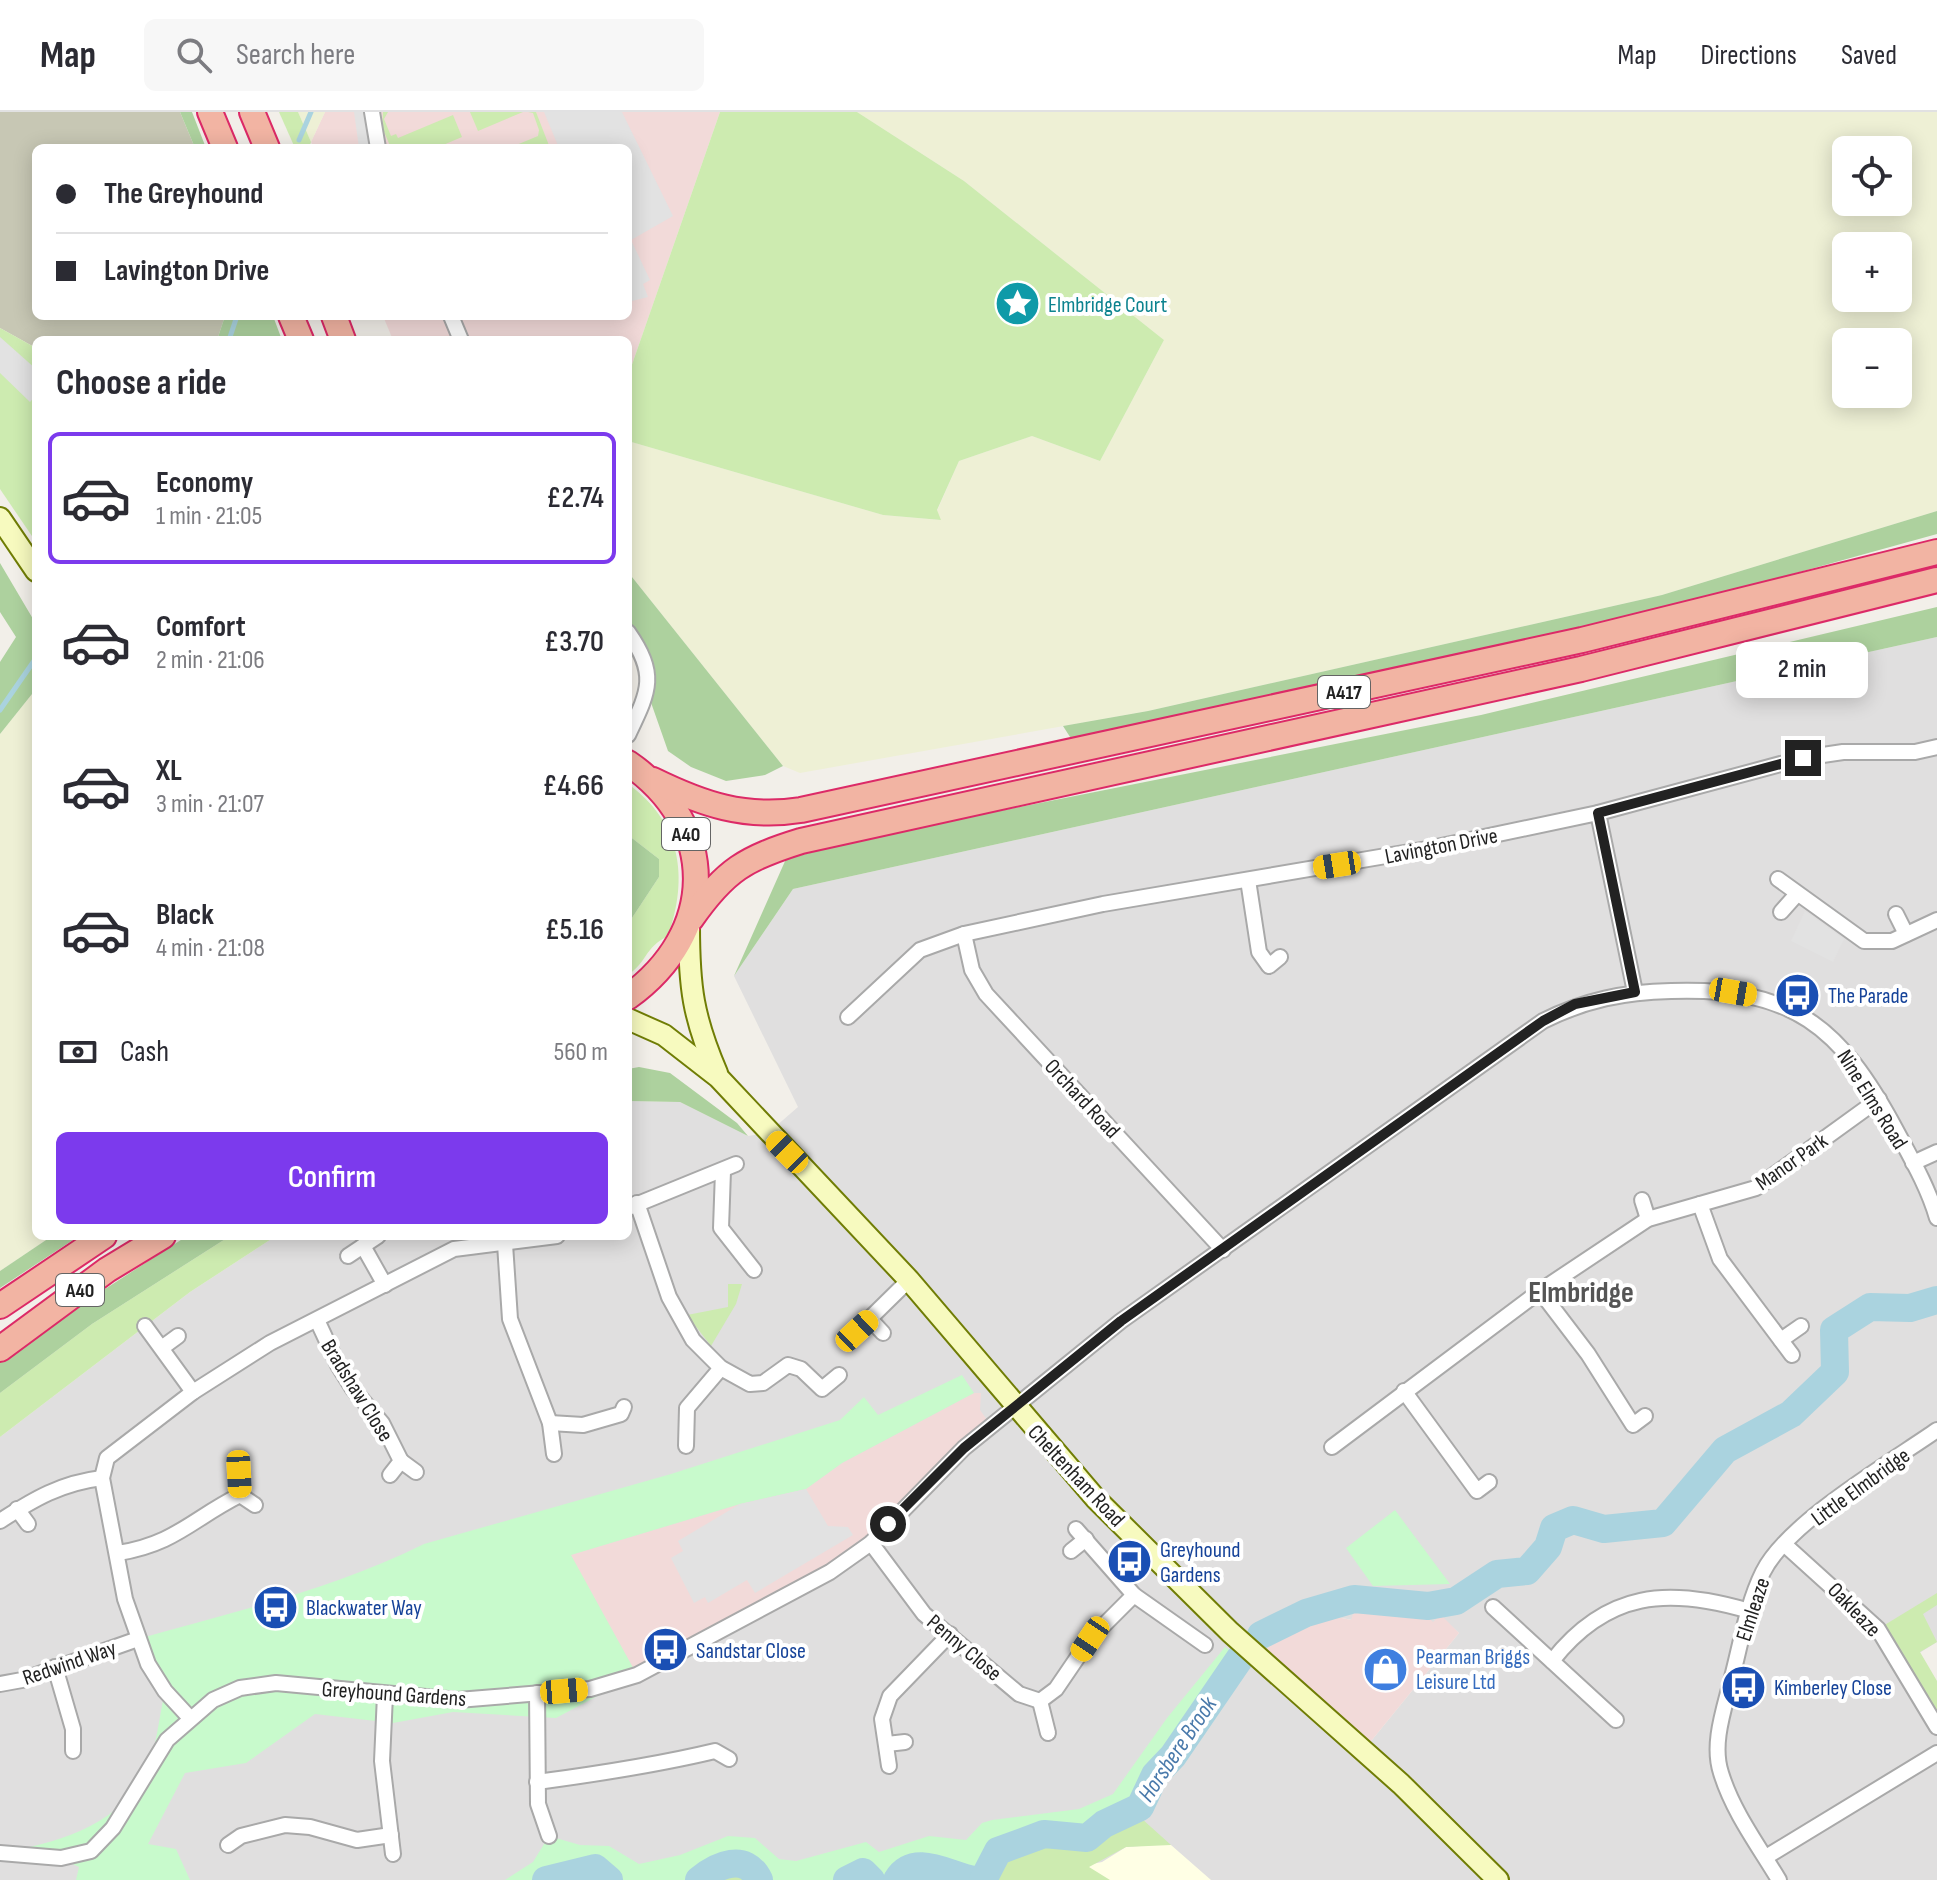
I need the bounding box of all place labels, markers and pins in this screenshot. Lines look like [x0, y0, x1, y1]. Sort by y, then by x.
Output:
place icon: Elmbridge Court [993, 280, 1041, 328]
place label: Elmbridge Court [1048, 292, 1167, 319]
bus stop icon: The Parade [1773, 971, 1821, 1019]
place label: The Parade [1828, 983, 1908, 1010]
place label: Greyhound Gardens [1160, 1537, 1241, 1589]
bus stop icon: Greyhound Gardens [1105, 1538, 1153, 1586]
bus stop icon: Blackwater Way [251, 1583, 299, 1631]
place label: Blackwater Way [306, 1595, 422, 1622]
bus stop icon: Sandstar Close [641, 1626, 689, 1674]
place label: Sandstar Close [696, 1638, 806, 1665]
place label: Pearman Briggs Leisure Ltd [1416, 1644, 1530, 1696]
shop icon: Pearman Briggs Leisure Ltd [1361, 1645, 1409, 1693]
bus stop icon: Kimberley Close [1719, 1663, 1767, 1711]
place label: Kimberley Close [1774, 1675, 1892, 1702]

